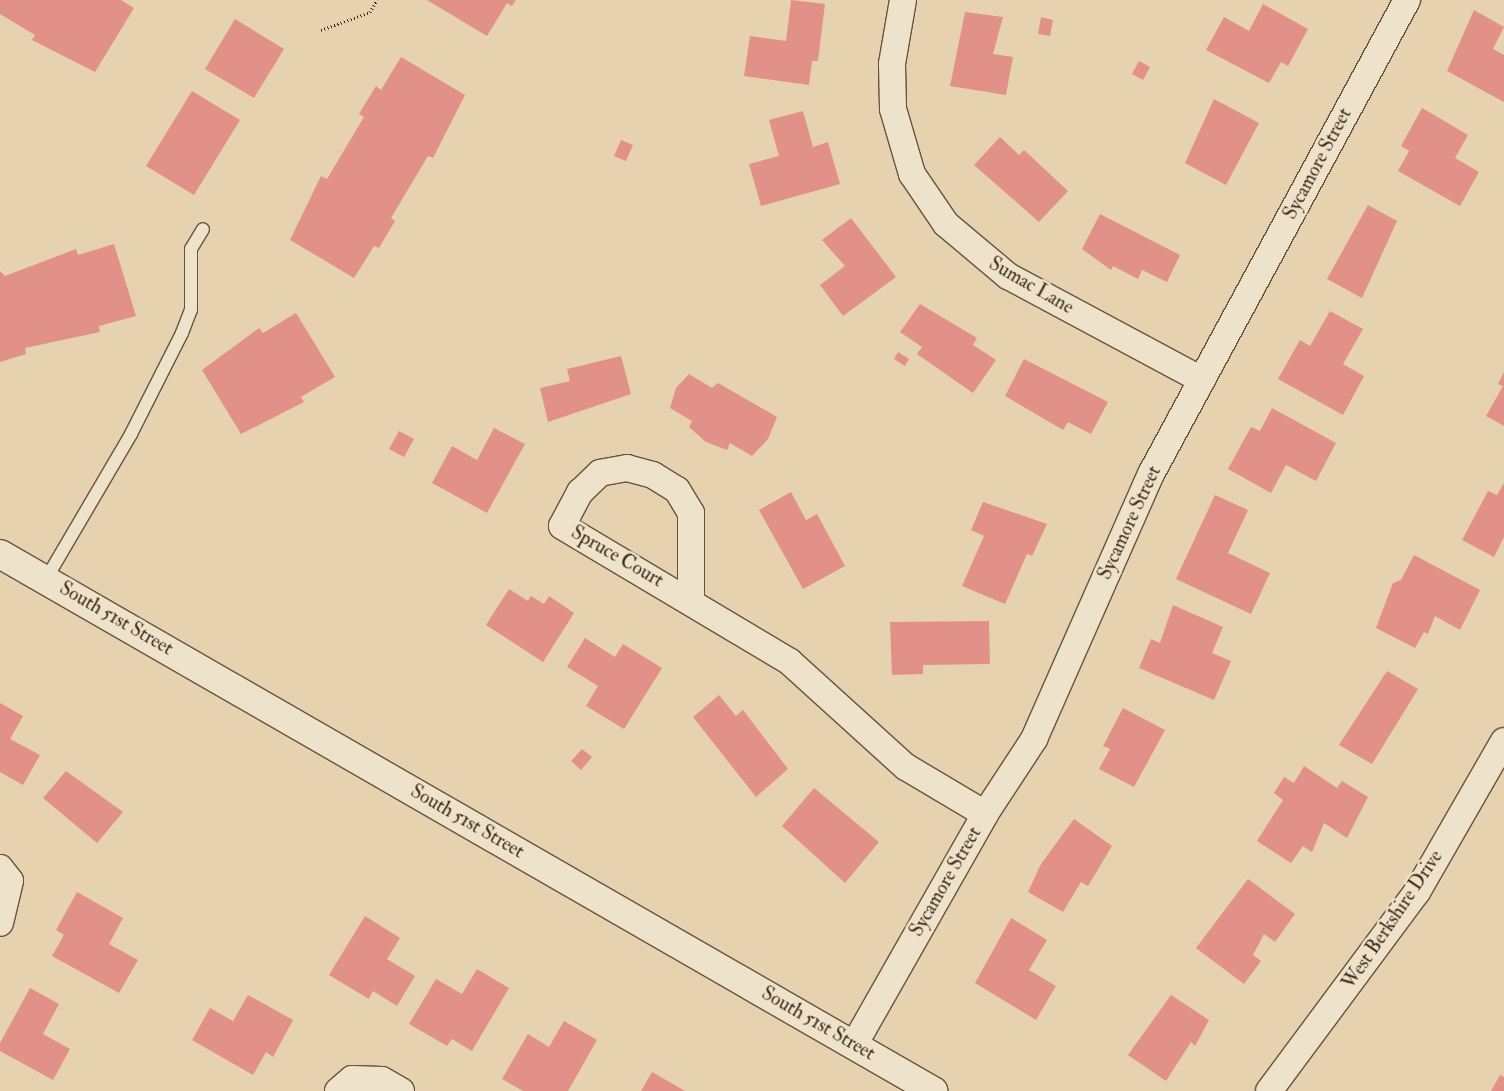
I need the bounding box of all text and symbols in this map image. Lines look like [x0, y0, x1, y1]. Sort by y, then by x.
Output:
street label: Sycamore Street [1279, 104, 1357, 224]
street label: Sumac Lane [985, 253, 1077, 319]
street label: Sycamore Street [1094, 463, 1166, 583]
street label: Spruce Court [567, 521, 667, 593]
street label: South 51st Street [55, 577, 177, 661]
street label: South 51st Street [406, 780, 528, 864]
street label: Sycamore Street [905, 823, 987, 941]
street label: West Berkshire Drive [1338, 846, 1448, 994]
street label: South 51st Street [757, 982, 879, 1066]

